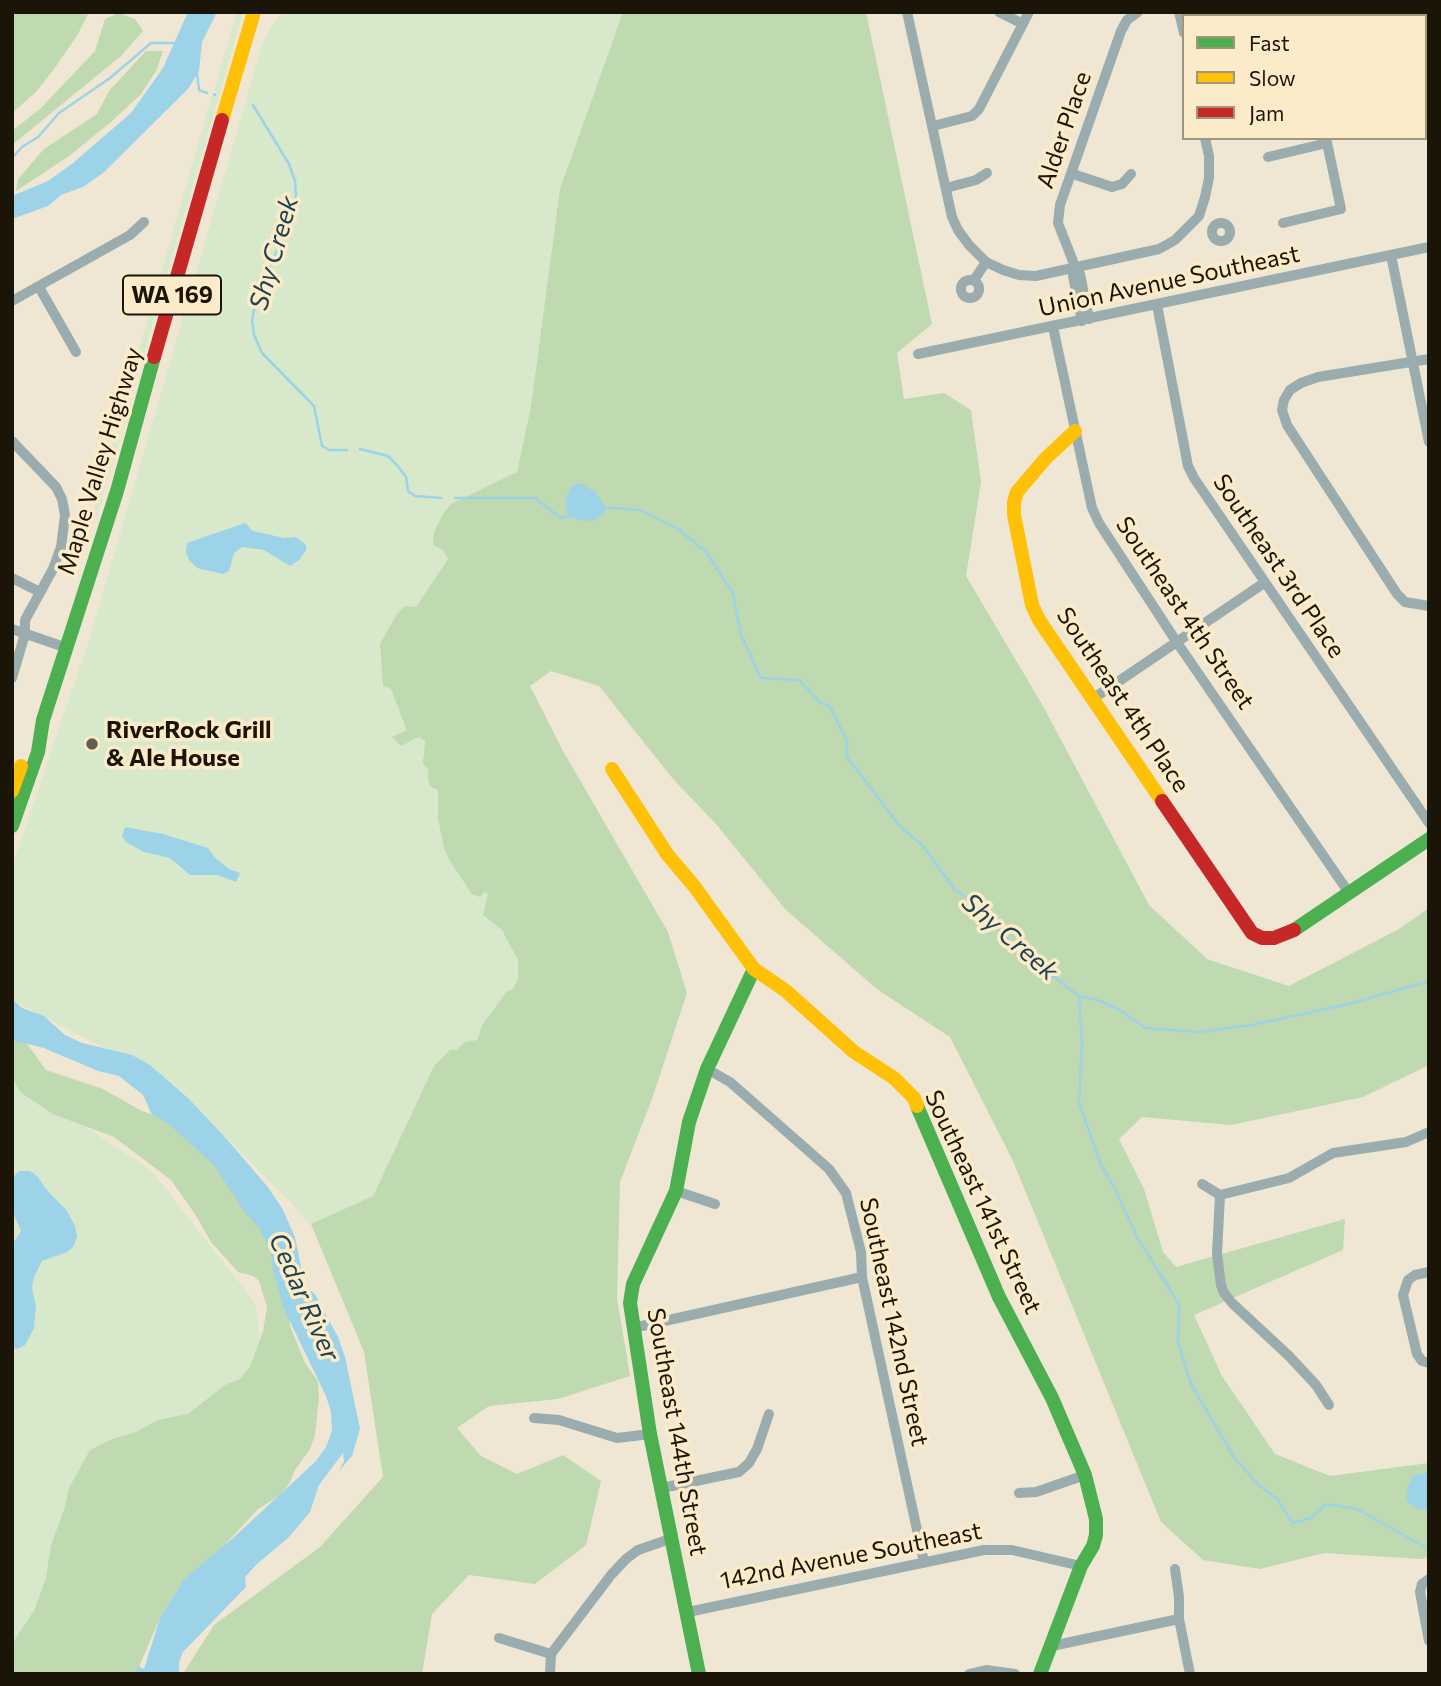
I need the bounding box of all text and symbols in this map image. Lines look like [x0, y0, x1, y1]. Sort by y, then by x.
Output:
legend [1182, 14, 1427, 140]
text: Fast [1249, 30, 1290, 55]
text: Slow [1249, 65, 1296, 90]
street label: Alder Place [1031, 68, 1097, 192]
text: Jam [1249, 100, 1284, 125]
water label: Shy Creek [243, 192, 305, 314]
street label: Union Avenue Southeast [1036, 239, 1302, 323]
road number: WA 169 [123, 276, 221, 314]
street label: Maple Valley Highway [52, 344, 148, 578]
street label: Southeast 3rd Place [1207, 469, 1351, 663]
street label: Southeast 4th Street [1110, 511, 1260, 715]
street label: Southeast 4th Place [1050, 602, 1196, 798]
place label: RiverRock Grill & Ale House [106, 716, 272, 772]
marker: RiverRock Grill & Ale House [84, 736, 100, 752]
water label: Shy Creek [956, 887, 1064, 987]
street label: Southeast 141st Street [919, 1086, 1047, 1318]
street label: Southeast 142nd Street [854, 1195, 934, 1449]
water label: Cedar River [262, 1228, 346, 1366]
street label: Southeast 144th Street [641, 1306, 713, 1558]
street label: 142nd Avenue Southeast [718, 1517, 984, 1595]

